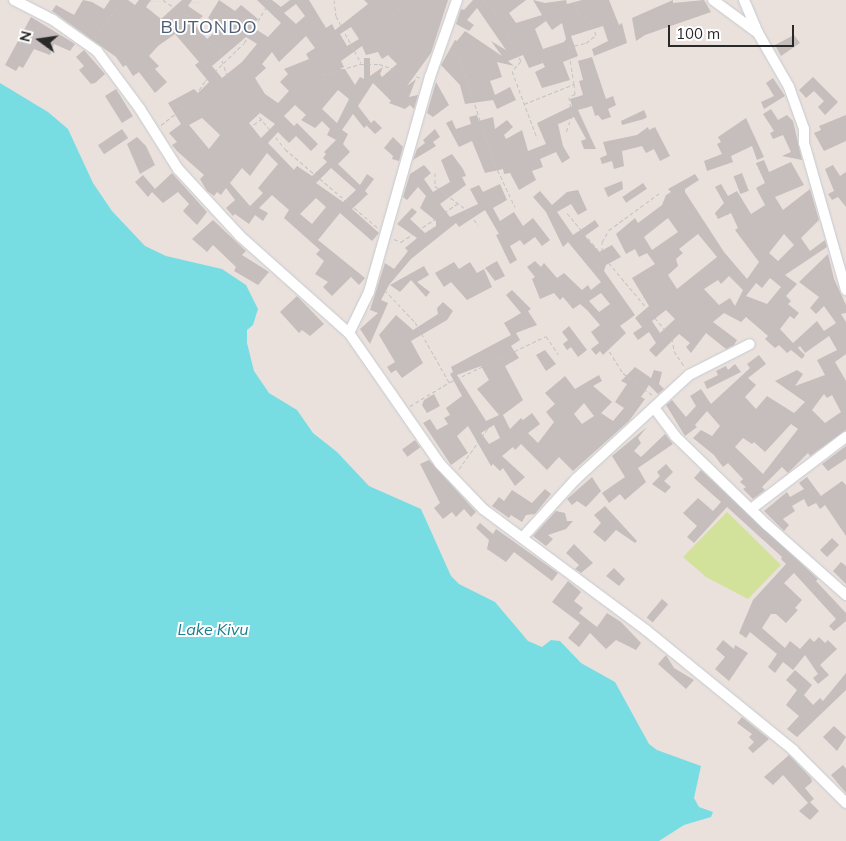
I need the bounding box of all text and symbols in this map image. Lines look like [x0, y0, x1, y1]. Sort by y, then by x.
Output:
north arrow [15, 15, 65, 65]
scale bar [671, 15, 797, 47]
district label: BUTONDO [160, 16, 258, 38]
text: 100 m [676, 24, 720, 43]
text: N [15, 29, 35, 44]
water label: Lake Kivu [178, 619, 248, 639]

